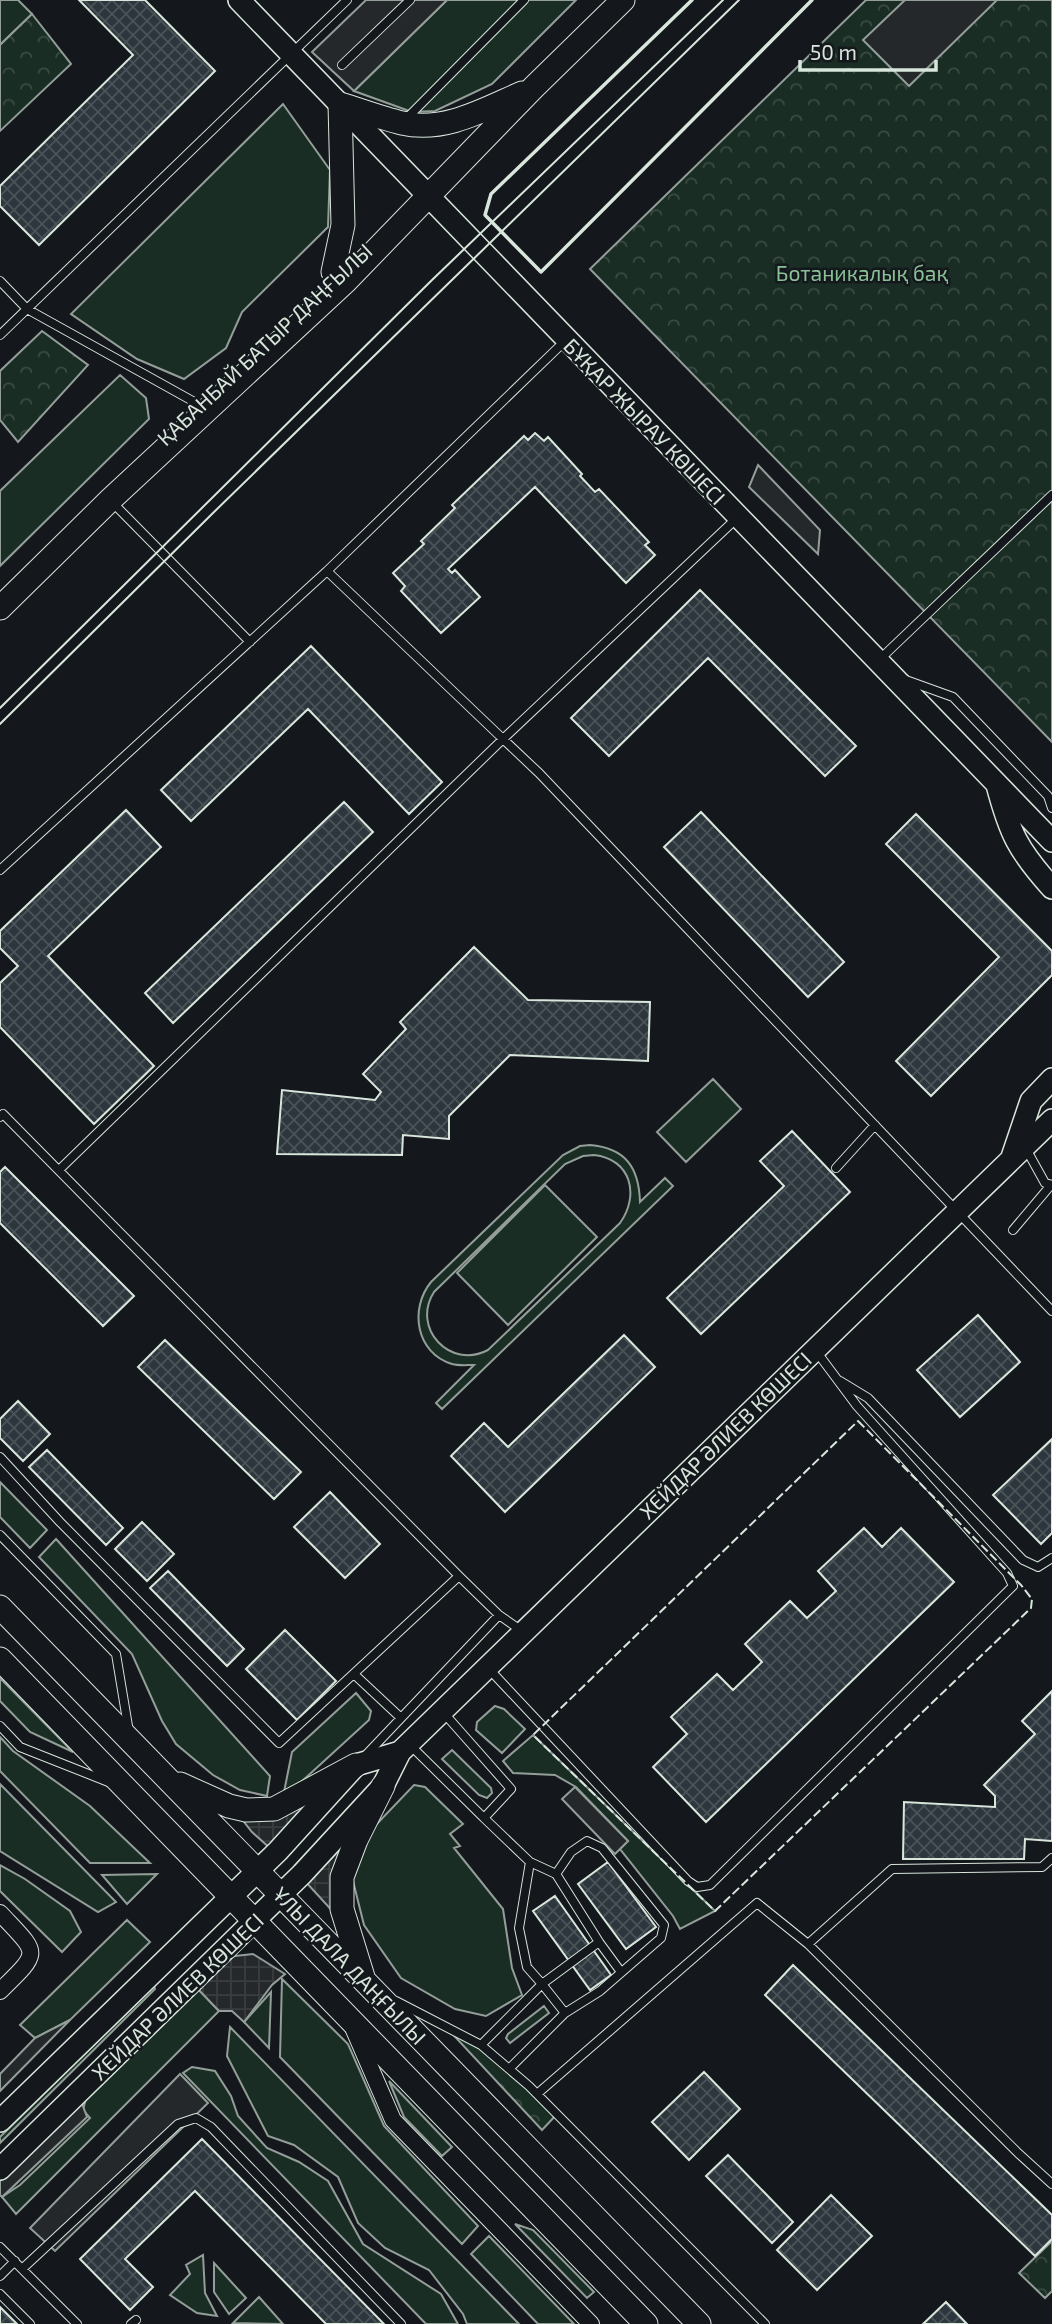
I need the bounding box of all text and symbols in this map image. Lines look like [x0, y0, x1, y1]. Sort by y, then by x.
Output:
scale bar [800, 28, 936, 72]
text: 50 m [810, 39, 857, 64]
street label: ҚАБАНБАЙ БАТЫР ДАҢҒЫЛЫ [151, 238, 377, 450]
park label: Ботаникалық бақ [776, 260, 948, 285]
street label: БҰҚАР ЖЫРАУ КӨШЕСІ [559, 333, 731, 509]
street label: ХЕЙДАР ӘЛИЕВ КӨШЕСІ [634, 1346, 816, 1524]
street label: ҰЛЫ ДАЛА ДАҢҒЫЛЫ [268, 1881, 432, 2049]
street label: ХЕЙДАР ӘЛИЕВ КӨШЕСІ [86, 1907, 268, 2085]

